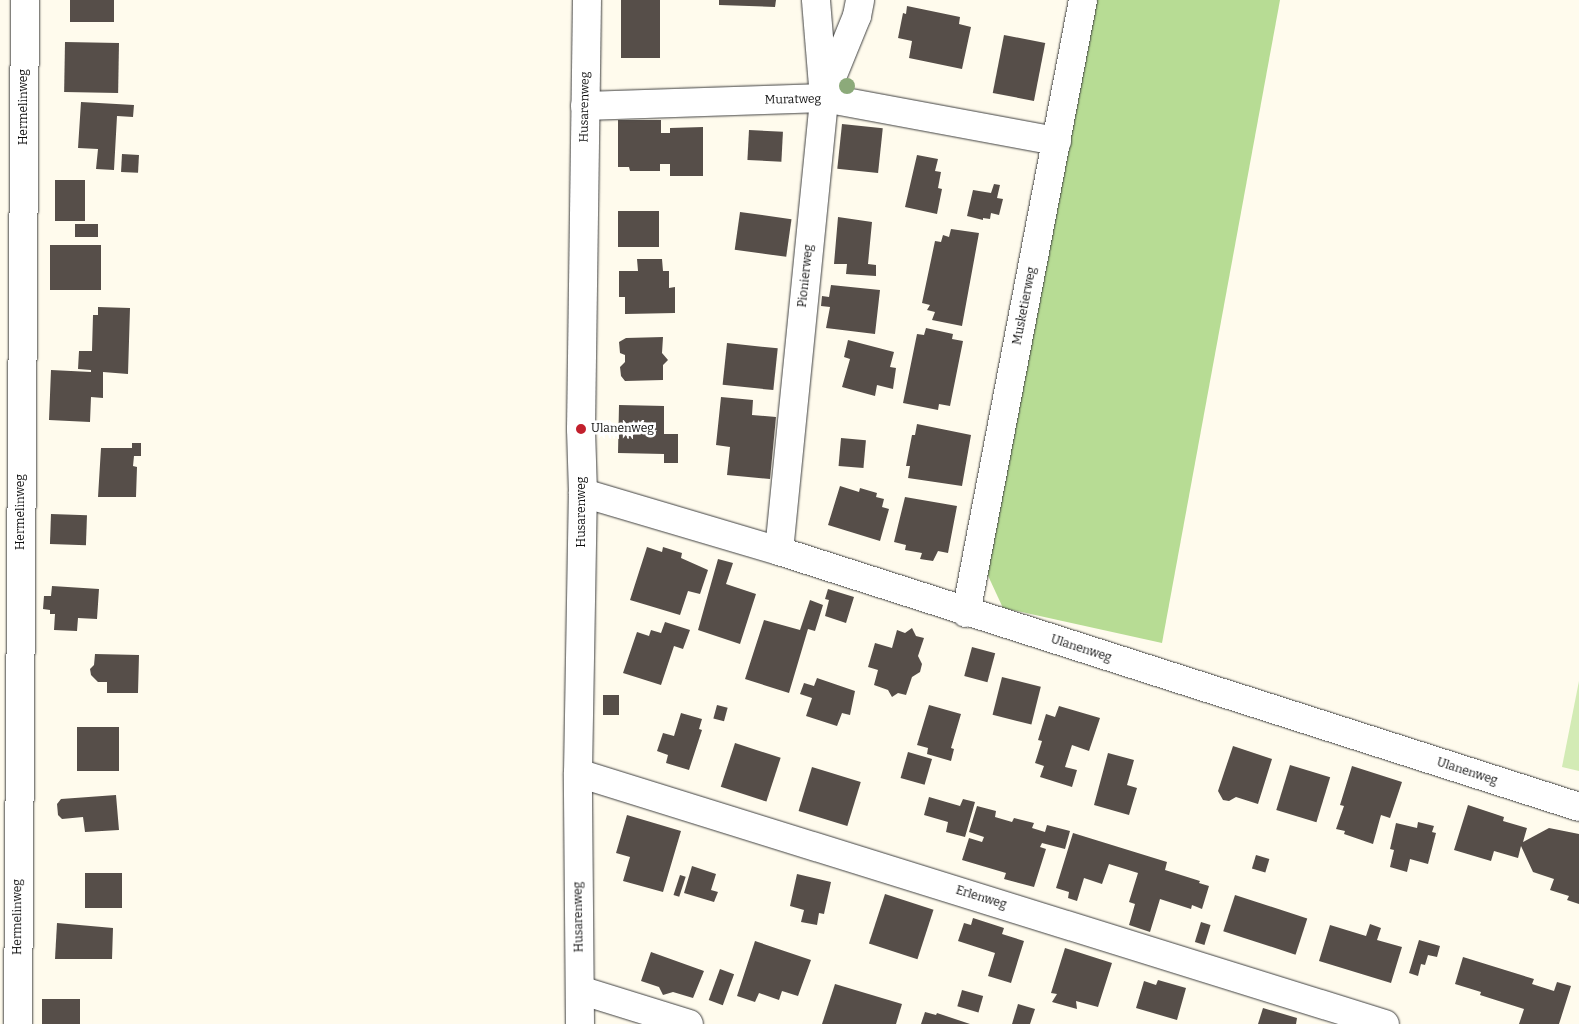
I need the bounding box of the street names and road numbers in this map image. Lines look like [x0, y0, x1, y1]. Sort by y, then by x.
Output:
street label: Hermelinweg [17, 69, 31, 145]
street label: Husarenweg [577, 71, 593, 143]
street label: Muratweg [765, 92, 821, 108]
street label: Pionierweg [796, 244, 816, 308]
street label: Musketierweg [1010, 266, 1040, 346]
street label: Hermelinweg [14, 474, 28, 550]
street label: Husarenweg [575, 477, 589, 547]
street label: Ulanenweg [1049, 632, 1113, 666]
street label: Ulanenweg [1435, 755, 1499, 789]
street label: Hermelinweg [11, 879, 25, 955]
street label: Husarenweg [571, 881, 587, 953]
street label: Erlenweg [954, 883, 1008, 913]

